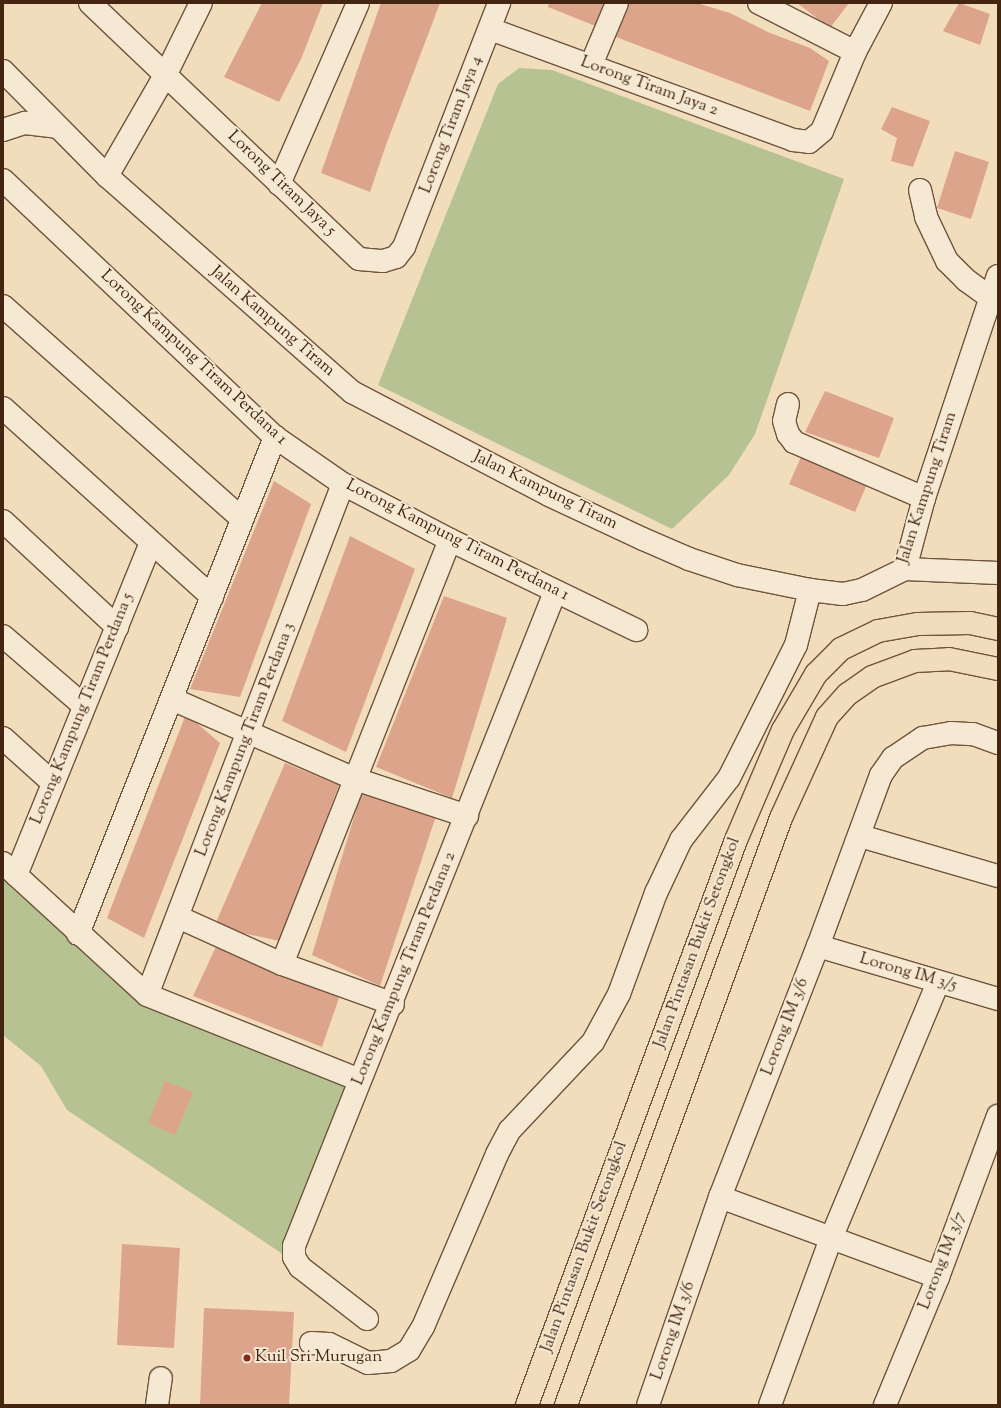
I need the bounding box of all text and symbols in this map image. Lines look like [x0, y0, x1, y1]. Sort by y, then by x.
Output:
street label: Lorong Tiram Jaya 4 [416, 53, 488, 197]
street label: Lorong Tiram Jaya 2 [577, 53, 721, 121]
street label: Lorong Tiram Jaya 5 [222, 127, 340, 241]
street label: Jalan Kampung Tiram [206, 262, 338, 382]
street label: Lorong Kampung Tiram Perdana 1 [95, 266, 291, 450]
street label: Jalan Kampung Tiram [894, 410, 962, 566]
street label: Jalan Kampung Tiram [469, 447, 621, 535]
street label: Lorong Kampung Tiram Perdana 1 [342, 476, 572, 606]
street label: Lorong Kampung Tiram Perdana 5 [27, 590, 139, 828]
street label: Lorong Kampung Tiram Perdana 3 [192, 620, 300, 860]
street label: Jalan Pintasan Bukit Setongkol [650, 835, 746, 1051]
street label: Lorong Kampung Tiram Perdana 2 [349, 849, 461, 1089]
street label: Lorong IM 3/5 [857, 949, 959, 997]
street label: Lorong IM 3/6 [758, 975, 814, 1079]
street label: Jalan Pintasan Bukit Setongkol [537, 1139, 633, 1355]
street label: Lorong IM 3/7 [915, 1209, 971, 1313]
street label: Lorong IM 3/6 [648, 1279, 700, 1383]
place label: Kuil Sri Murugan [255, 1348, 382, 1368]
marker: Kuil Sri Murugan [242, 1353, 252, 1363]

